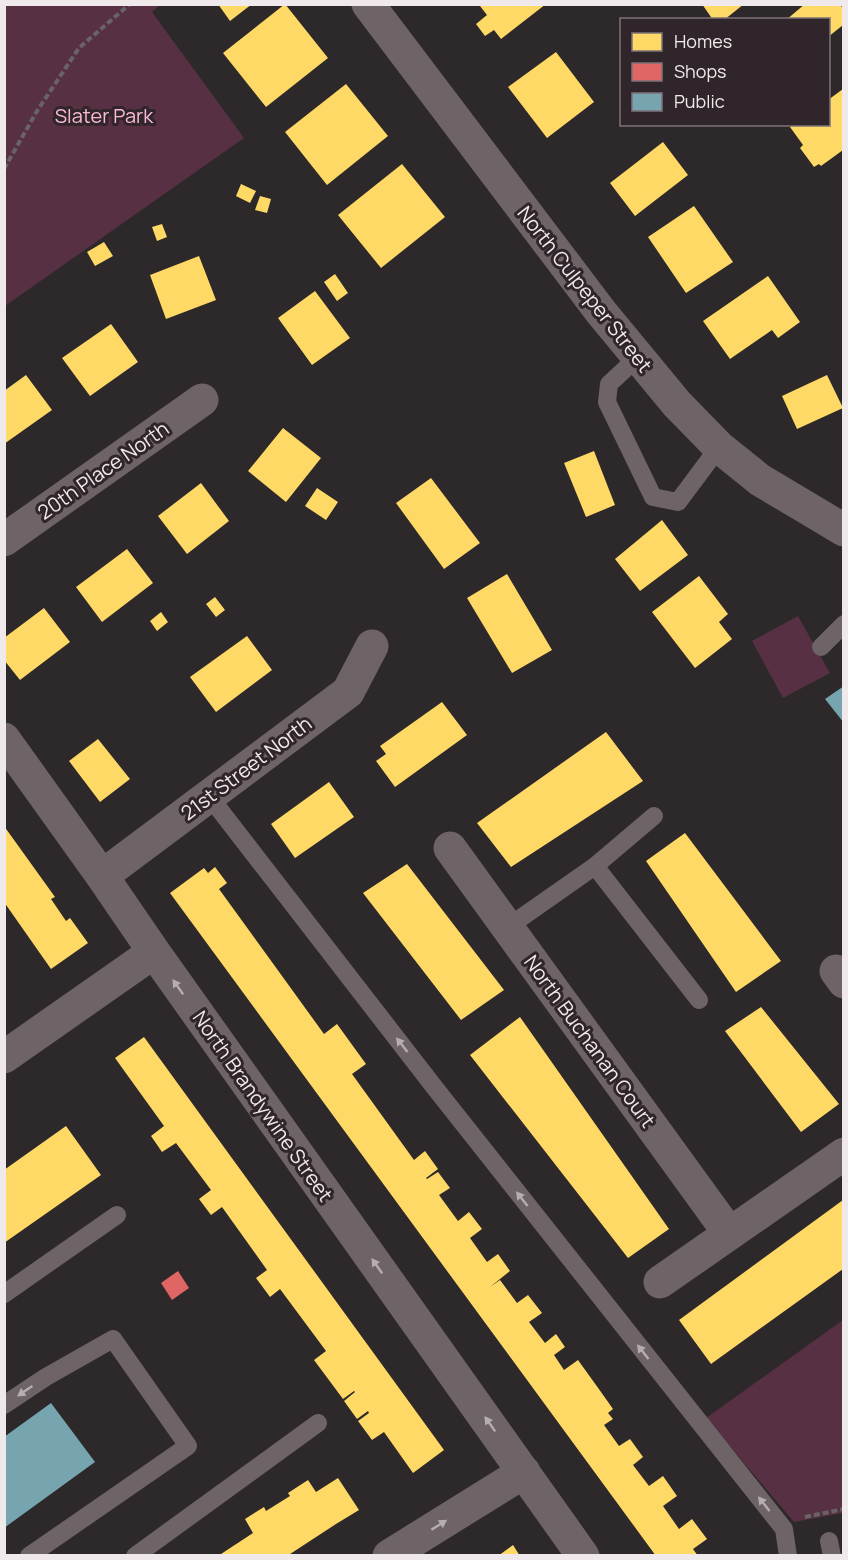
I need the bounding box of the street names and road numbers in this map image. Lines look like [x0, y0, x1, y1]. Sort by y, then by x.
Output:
street label: North Culpeper Street [512, 200, 658, 378]
street label: 20th Place North [32, 415, 174, 525]
street label: 21st Street North [175, 710, 317, 826]
street label: North Buchanan Court [518, 949, 662, 1133]
street label: North Brandywine Street [187, 1005, 339, 1207]

